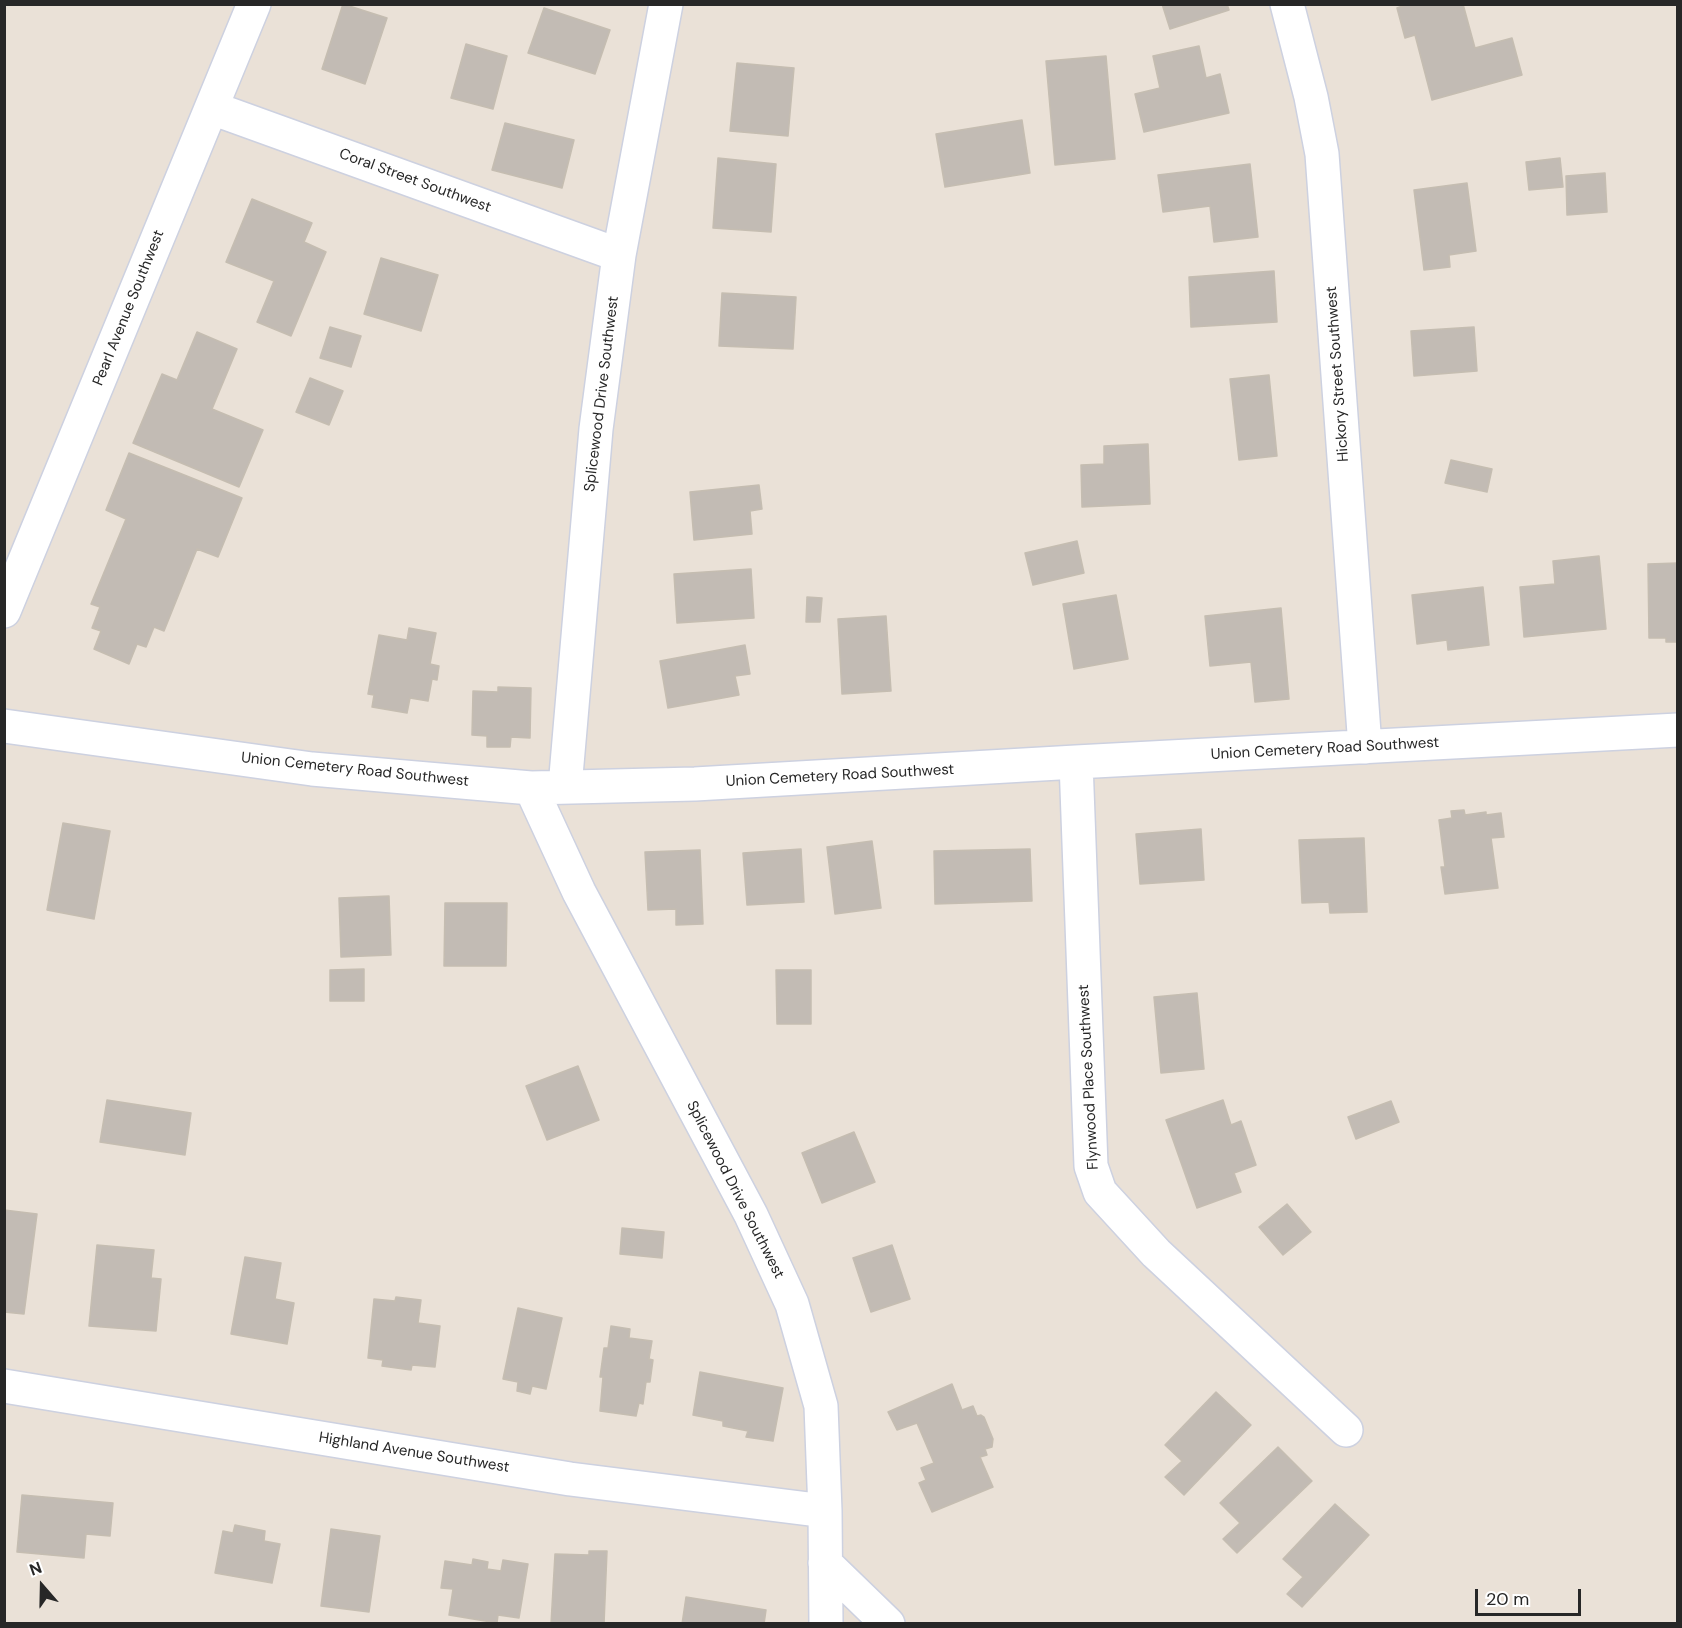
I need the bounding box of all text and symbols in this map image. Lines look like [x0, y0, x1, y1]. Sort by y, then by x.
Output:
street label: Coral Street Southwest [336, 145, 494, 217]
street label: Pearl Avenue Southwest [90, 228, 168, 388]
street label: Hickory Street Southwest [1323, 286, 1353, 462]
street label: Splicewood Drive Southwest [581, 295, 623, 493]
street label: Union Cemetery Road Southwest [1210, 734, 1440, 764]
street label: Union Cemetery Road Southwest [240, 749, 470, 791]
street label: Union Cemetery Road Southwest [725, 761, 955, 791]
street label: Flynwood Place Southwest [1075, 984, 1103, 1170]
street label: Splicewood Drive Southwest [682, 1098, 788, 1282]
street label: Highland Avenue Southwest [317, 1429, 511, 1477]
north arrow [12, 1556, 72, 1616]
text: N [27, 1557, 45, 1580]
scale bar [1478, 1577, 1584, 1615]
text: 20 m [1486, 1587, 1529, 1611]

